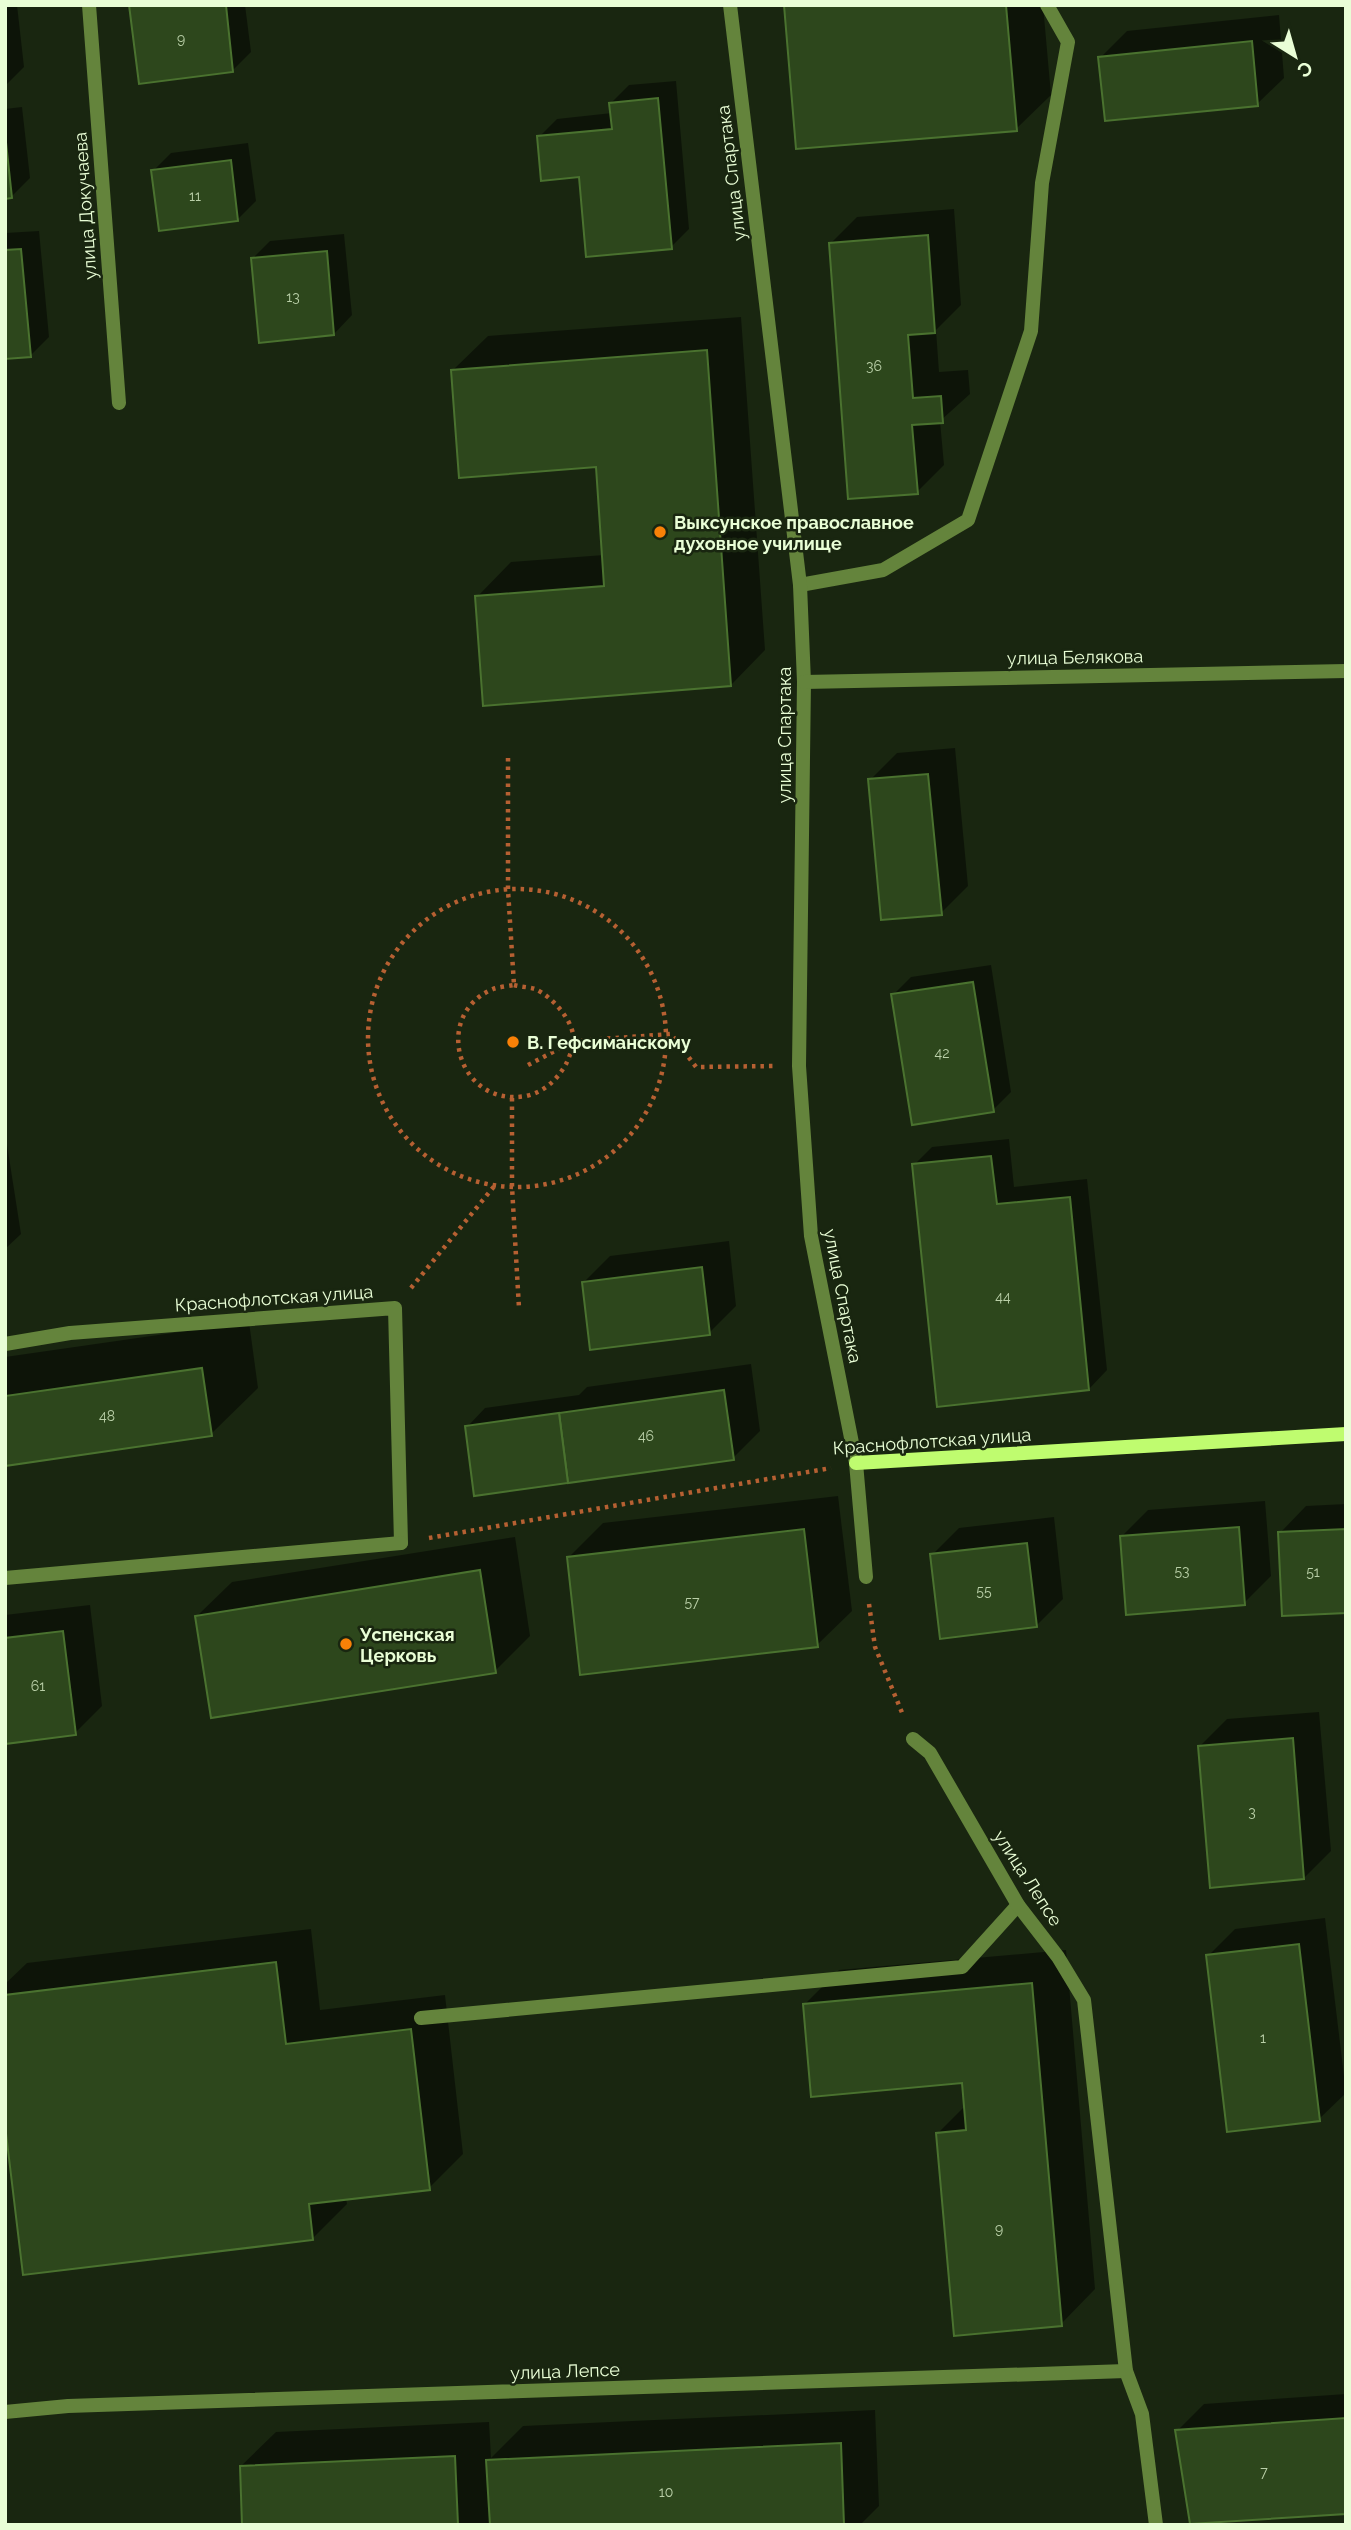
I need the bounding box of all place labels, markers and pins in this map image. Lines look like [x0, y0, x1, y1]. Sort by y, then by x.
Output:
place label: Выксунское православное духовное училище [674, 512, 914, 554]
marker: Выксунское православное духовное училище [652, 524, 668, 540]
place label: В. Гефсиманскому [527, 1032, 691, 1053]
marker: В. Гефсиманскому [505, 1034, 521, 1050]
place label: Успенская Церковь [359, 1624, 455, 1666]
marker: Успенская Церковь [338, 1636, 354, 1652]

